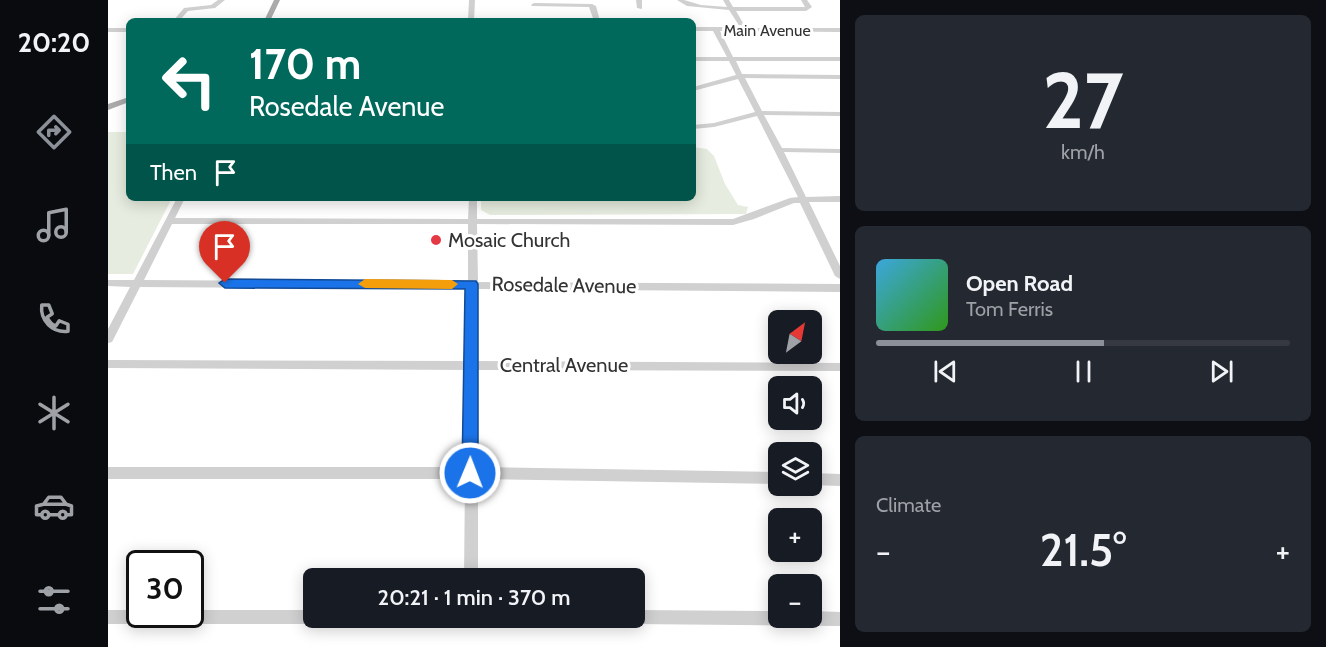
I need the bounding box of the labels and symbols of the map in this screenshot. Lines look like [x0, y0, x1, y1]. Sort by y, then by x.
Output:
street label: Main Avenue [723, 21, 811, 40]
pin [199, 221, 250, 283]
place label: Mosaic Church [448, 228, 570, 252]
marker: Mosaic Church [429, 233, 443, 247]
street label: Rosedale Avenue [491, 272, 637, 298]
north arrow [768, 310, 822, 364]
street label: Central Avenue [500, 353, 628, 377]
position arrow [438, 441, 502, 505]
speed limit sign: 30 [126, 550, 204, 628]

